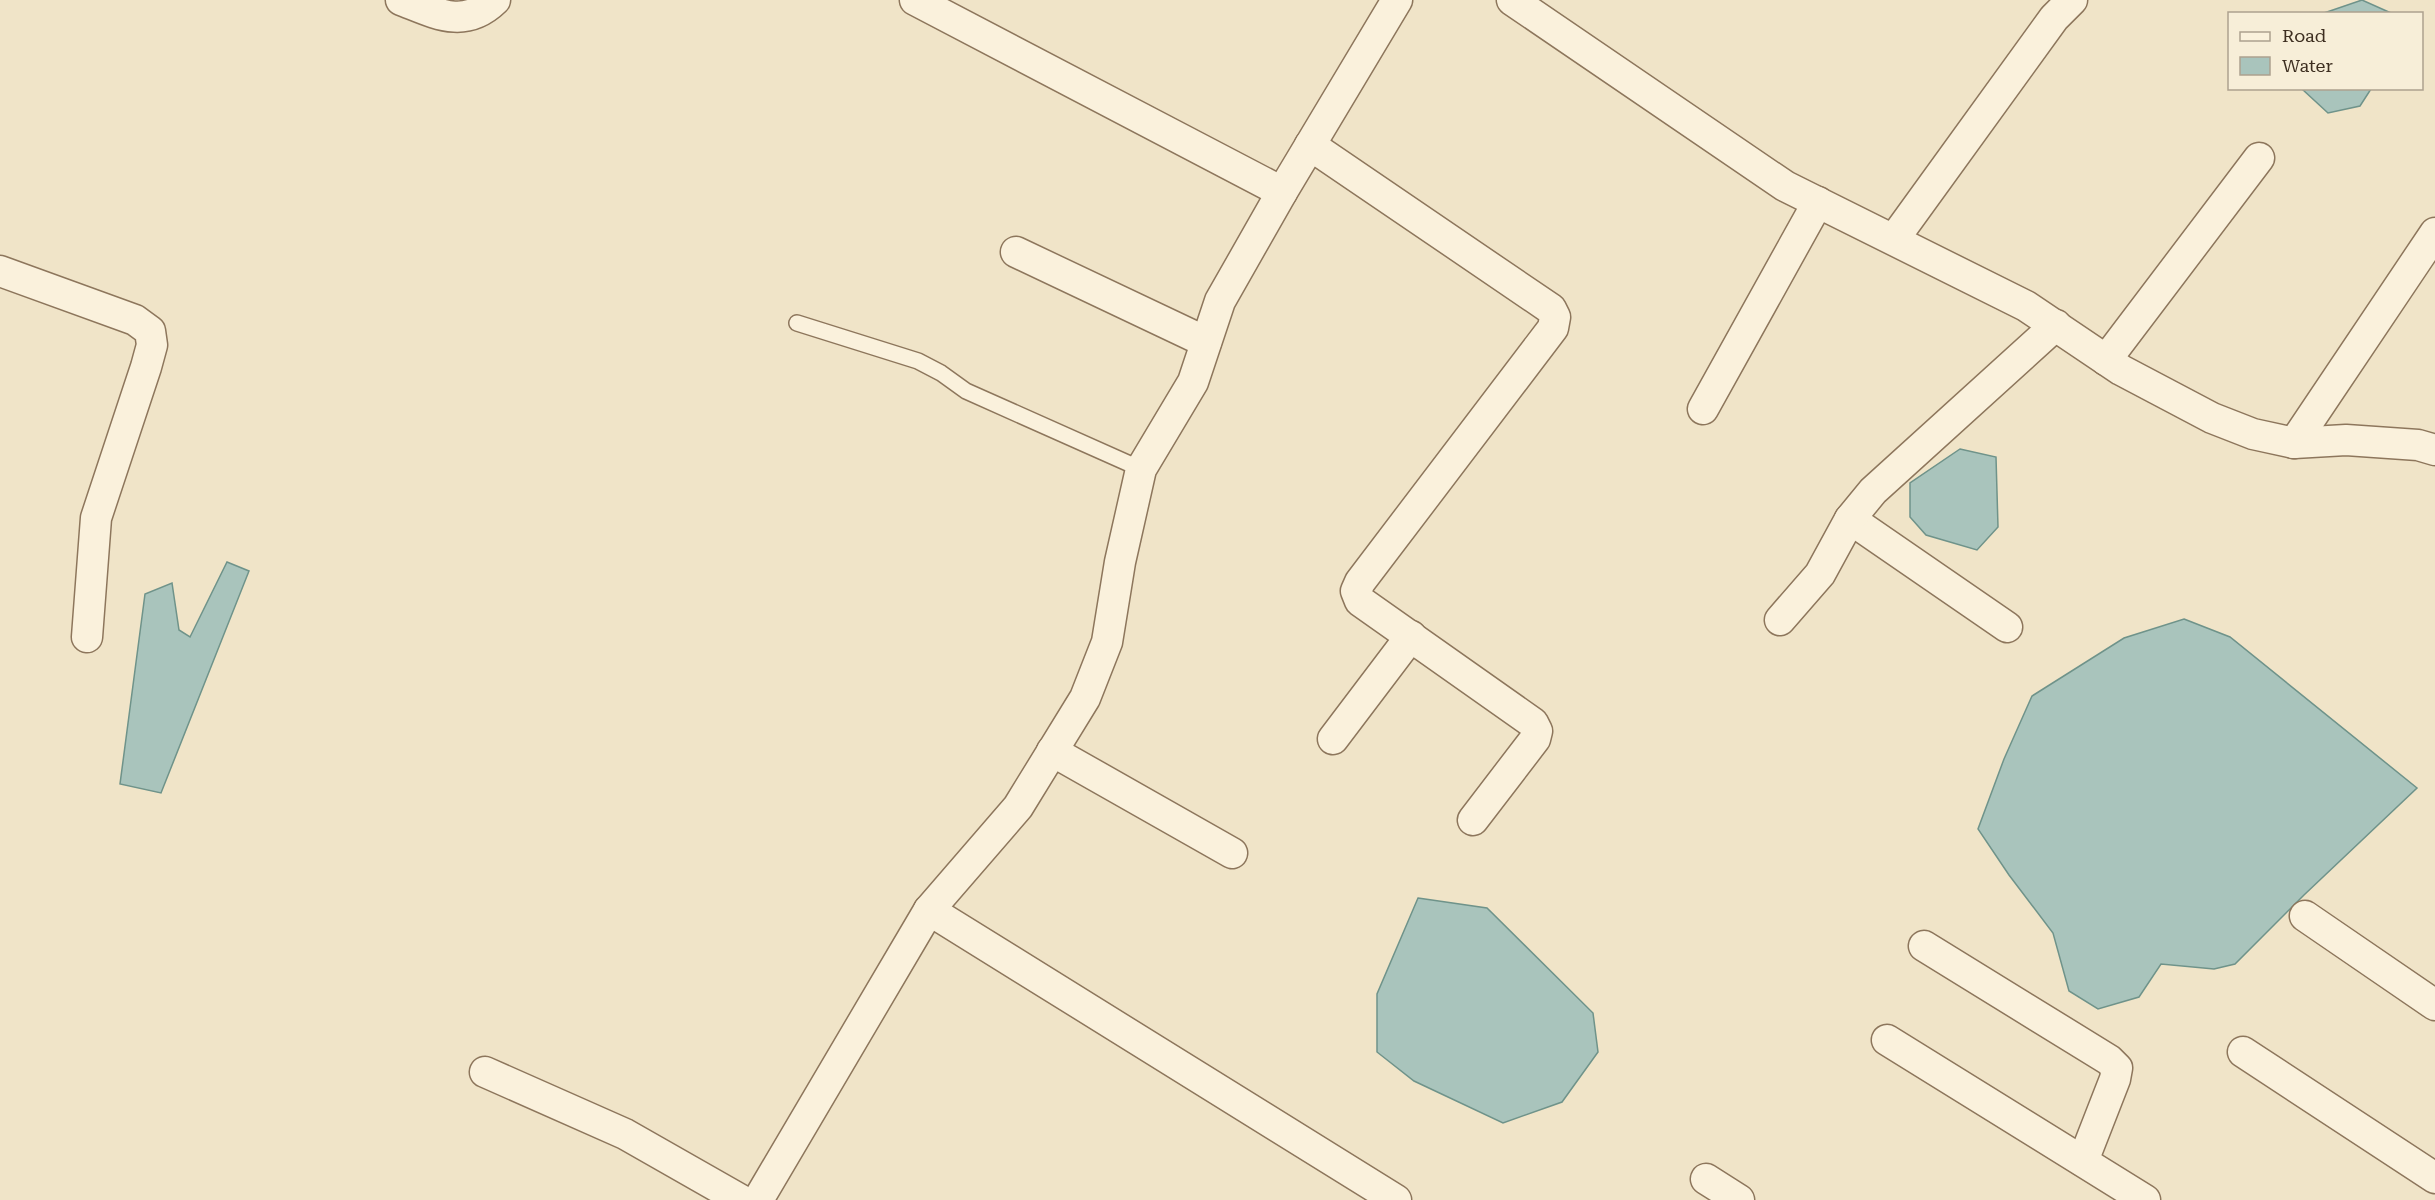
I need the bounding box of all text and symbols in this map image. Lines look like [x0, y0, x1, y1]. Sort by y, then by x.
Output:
legend [2228, 12, 2423, 90]
text: Road [2282, 25, 2327, 46]
text: Water [2282, 55, 2333, 76]

